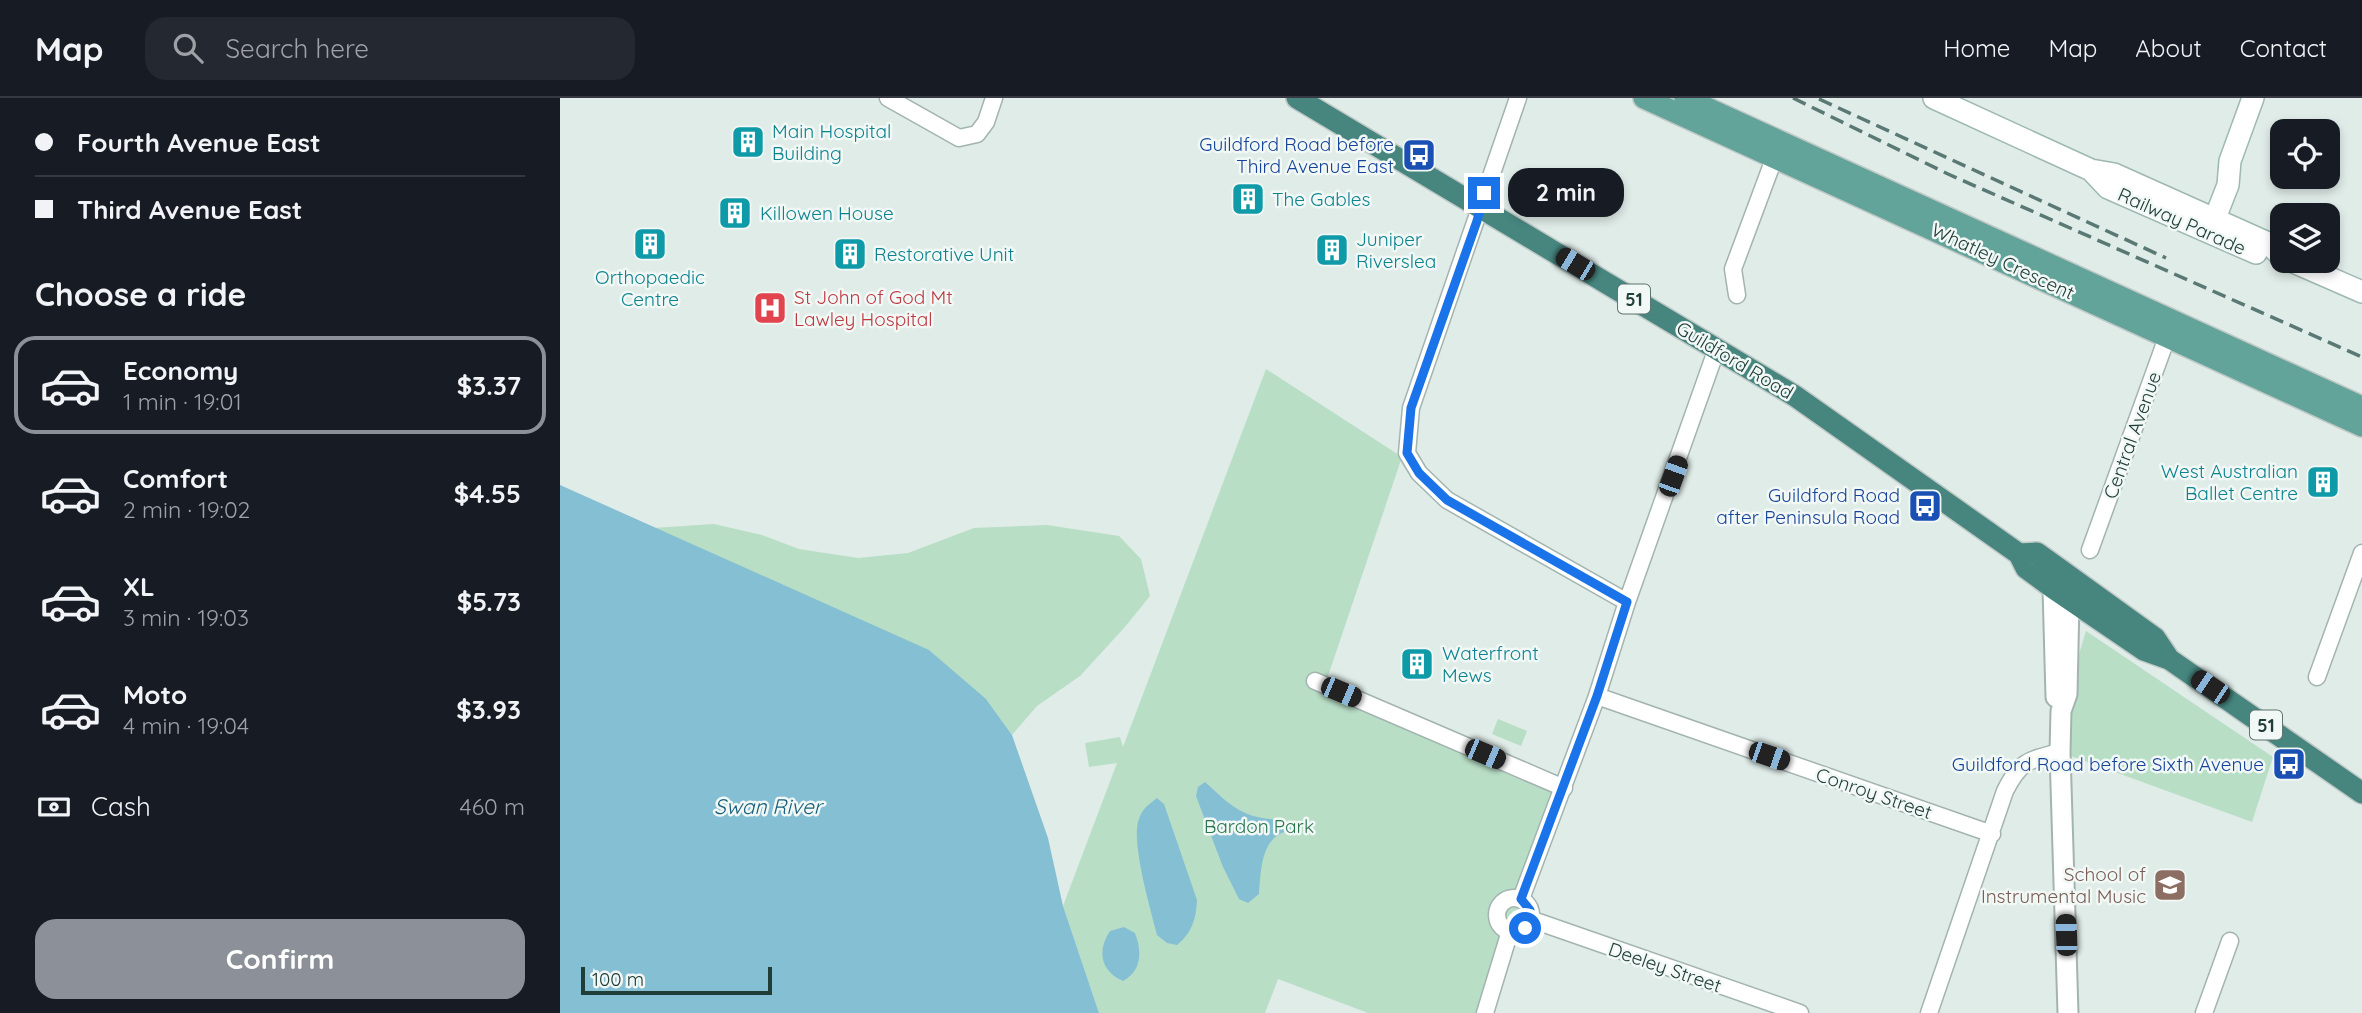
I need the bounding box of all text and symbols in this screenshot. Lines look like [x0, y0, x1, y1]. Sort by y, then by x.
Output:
search box [145, 17, 635, 80]
text: Map [35, 28, 103, 69]
icon: search [169, 29, 207, 67]
text: Search here [225, 32, 369, 65]
text: Home [1943, 33, 2010, 63]
text: Map [2048, 33, 2097, 63]
text: About [2135, 33, 2202, 63]
text: Contact [2240, 33, 2327, 63]
place label: Main Hospital Building [772, 119, 891, 165]
map controls [2270, 119, 2340, 273]
button: locate [2270, 119, 2340, 189]
building icon: Main Hospital Building [729, 123, 767, 161]
text: Fourth Avenue East [77, 126, 321, 159]
place label: Guildford Road before Third Avenue East [1199, 132, 1394, 178]
bus stop icon: Guildford Road before Third Avenue East [1400, 136, 1438, 174]
callout: 2 min [1508, 168, 1624, 217]
route end [1468, 177, 1500, 209]
text: 2 min [1536, 178, 1596, 207]
building icon: The Gables [1229, 180, 1267, 218]
street label: Railway Parade [2114, 182, 2250, 260]
place label: The Gables [1272, 187, 1371, 211]
text: Third Avenue East [77, 193, 302, 226]
building icon: Killowen House [716, 194, 754, 232]
place label: Killowen House [760, 201, 894, 225]
button: layers [2270, 203, 2340, 273]
street label: Whatley Crescent [1928, 217, 2078, 305]
building icon: Orthopaedic Centre [631, 225, 669, 263]
place label: Juniper Riverslea [1356, 227, 1436, 273]
building icon: Juniper Riverslea [1313, 231, 1351, 269]
building icon: Restorative Unit [831, 235, 869, 273]
place label: Restorative Unit [874, 242, 1014, 266]
car [1552, 244, 1599, 284]
place label: Orthopaedic Centre [595, 265, 705, 311]
text: Choose a ride [35, 274, 247, 314]
road number: 51 [1618, 284, 1650, 314]
place label: St John of God Mt Lawley Hospital [794, 285, 953, 331]
hospital icon: St John of God Mt Lawley Hospital [751, 289, 789, 327]
street label: Guildford Road [1672, 316, 1798, 404]
icon: car [39, 354, 102, 417]
text: Economy [123, 354, 238, 387]
street label: Central Avenue [2098, 368, 2166, 502]
text: $3.37 [457, 369, 521, 402]
text: 1 min · 19:01 [123, 387, 242, 416]
car [1656, 453, 1691, 499]
place label: West Australian Ballet Centre [2161, 459, 2298, 505]
icon: car [39, 462, 102, 525]
text: Comfort [123, 462, 228, 495]
building icon: West Australian Ballet Centre [2304, 463, 2342, 501]
text: $4.55 [454, 477, 521, 510]
place label: Guildford Road after Peninsula Road [1716, 483, 1900, 529]
bus stop icon: Guildford Road after Peninsula Road [1906, 487, 1944, 525]
text: 2 min · 19:02 [123, 495, 250, 524]
icon: car [39, 570, 102, 633]
text: XL [123, 570, 155, 603]
text: $5.73 [457, 585, 521, 618]
text: 3 min · 19:03 [123, 603, 249, 632]
place label: Waterfront Mews [1442, 641, 1539, 687]
building icon: Waterfront Mews [1398, 645, 1436, 683]
car [2187, 667, 2234, 707]
car [1318, 674, 1365, 710]
icon: car [39, 678, 102, 741]
text: Moto [123, 678, 187, 711]
text: $3.93 [456, 693, 521, 726]
road number: 51 [2250, 710, 2282, 740]
text: 4 min · 19:04 [123, 711, 249, 740]
car [1462, 736, 1509, 772]
car [1746, 739, 1793, 773]
bus stop icon: Guildford Road before Sixth Avenue [2270, 745, 2308, 783]
place label: Guildford Road before Sixth Avenue [1952, 752, 2264, 776]
street label: Conroy Street [1813, 762, 1935, 824]
icon: cash [35, 788, 73, 826]
text: Cash [91, 790, 151, 823]
text: 460 m [460, 792, 525, 821]
water label: Swan River [714, 793, 825, 819]
park label: Bardon Park [1204, 814, 1314, 838]
place label: School of Instrumental Music [1981, 862, 2146, 908]
school or university icon: School of Instrumental Music [2151, 866, 2189, 904]
route start [1509, 912, 1541, 944]
car [2055, 914, 2078, 956]
button: Confirm [35, 919, 525, 999]
street label: Deeley Street [1605, 936, 1725, 998]
scale bar [581, 964, 772, 996]
text: 100 m [592, 967, 644, 991]

